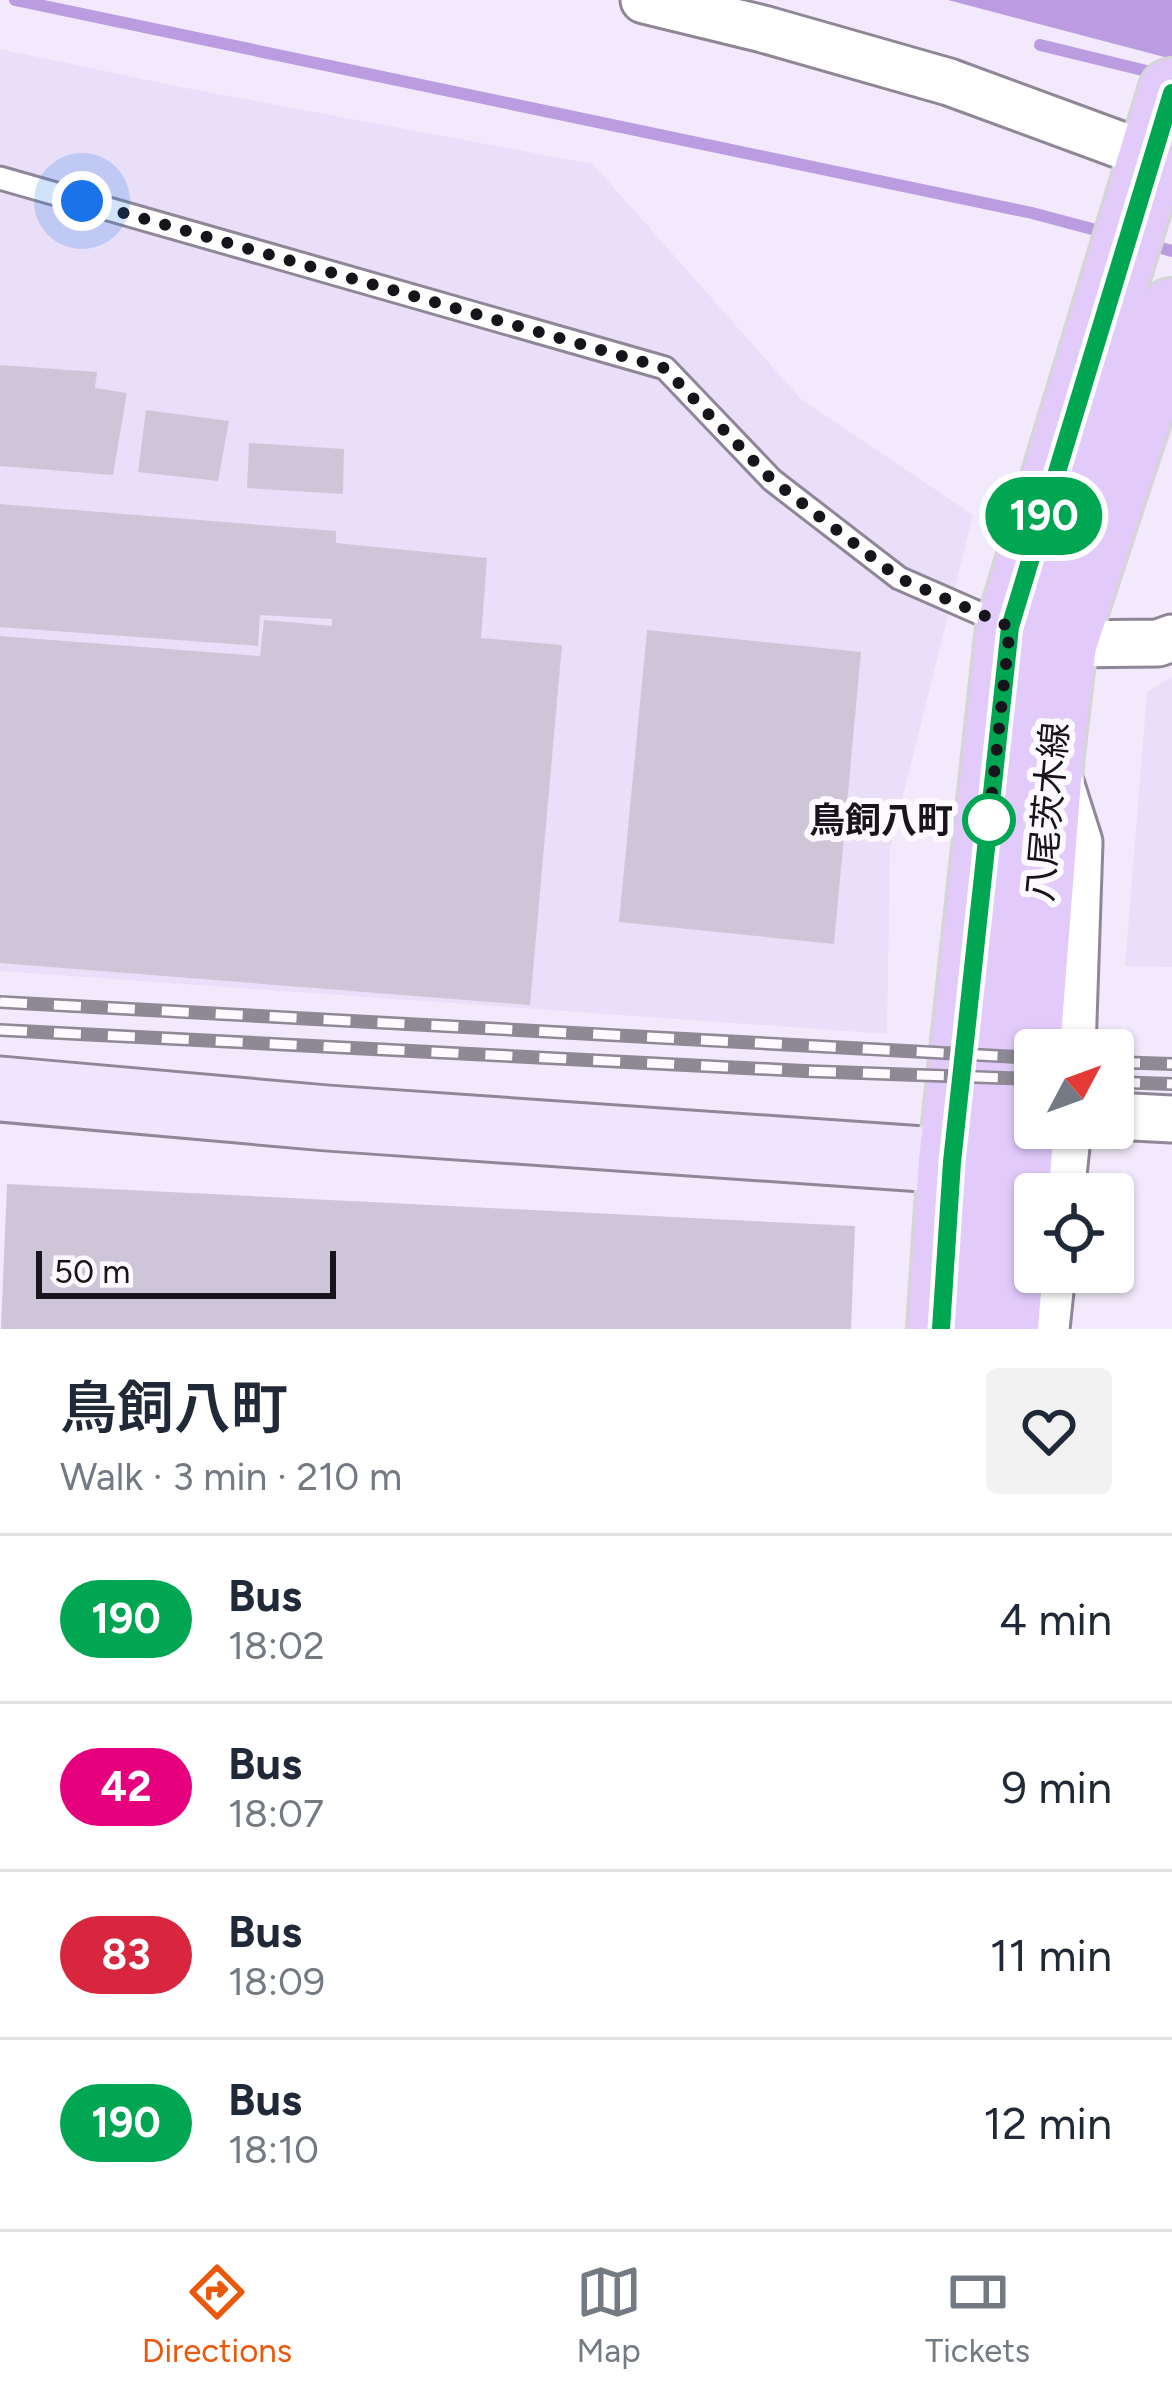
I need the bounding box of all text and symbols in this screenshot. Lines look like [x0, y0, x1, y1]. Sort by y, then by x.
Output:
your location [52, 171, 112, 231]
line badge: 190 [975, 477, 1113, 555]
text: 190 [1009, 490, 1079, 541]
street label: 八尾茨木線 [1018, 721, 1077, 904]
marker: 鳥飼八町 [964, 795, 1014, 845]
place label: 鳥飼八町 [809, 799, 953, 842]
north arrow [1014, 1029, 1134, 1149]
map controls [1014, 1029, 1134, 1293]
button: locate [1014, 1173, 1134, 1293]
scale bar [36, 1245, 336, 1298]
text: 50 m [54, 1252, 130, 1291]
button: heart [986, 1368, 1112, 1494]
text: 鳥飼八町 [60, 1374, 288, 1442]
text: Walk · 3 min · 210 m [60, 1453, 402, 1500]
text: Bus [228, 1568, 302, 1622]
text: 4 min [999, 1592, 1112, 1646]
text: 190 [91, 1593, 161, 1644]
text: 18:02 [228, 1622, 325, 1669]
text: Bus [228, 1736, 302, 1790]
text: 9 min [1002, 1760, 1112, 1814]
text: 42 [101, 1761, 151, 1812]
text: 18:07 [228, 1790, 324, 1837]
text: Bus [228, 1904, 302, 1958]
text: 11 min [990, 1928, 1112, 1982]
text: 83 [101, 1929, 151, 1980]
text: 18:09 [228, 1958, 325, 2005]
text: Bus [228, 2072, 302, 2126]
text: 12 min [983, 2096, 1112, 2150]
text: 190 [91, 2097, 161, 2148]
text: 18:10 [228, 2126, 319, 2173]
tab: Directions [142, 2259, 292, 2370]
tab: Map [576, 2259, 642, 2370]
tab: Tickets [925, 2259, 1030, 2370]

